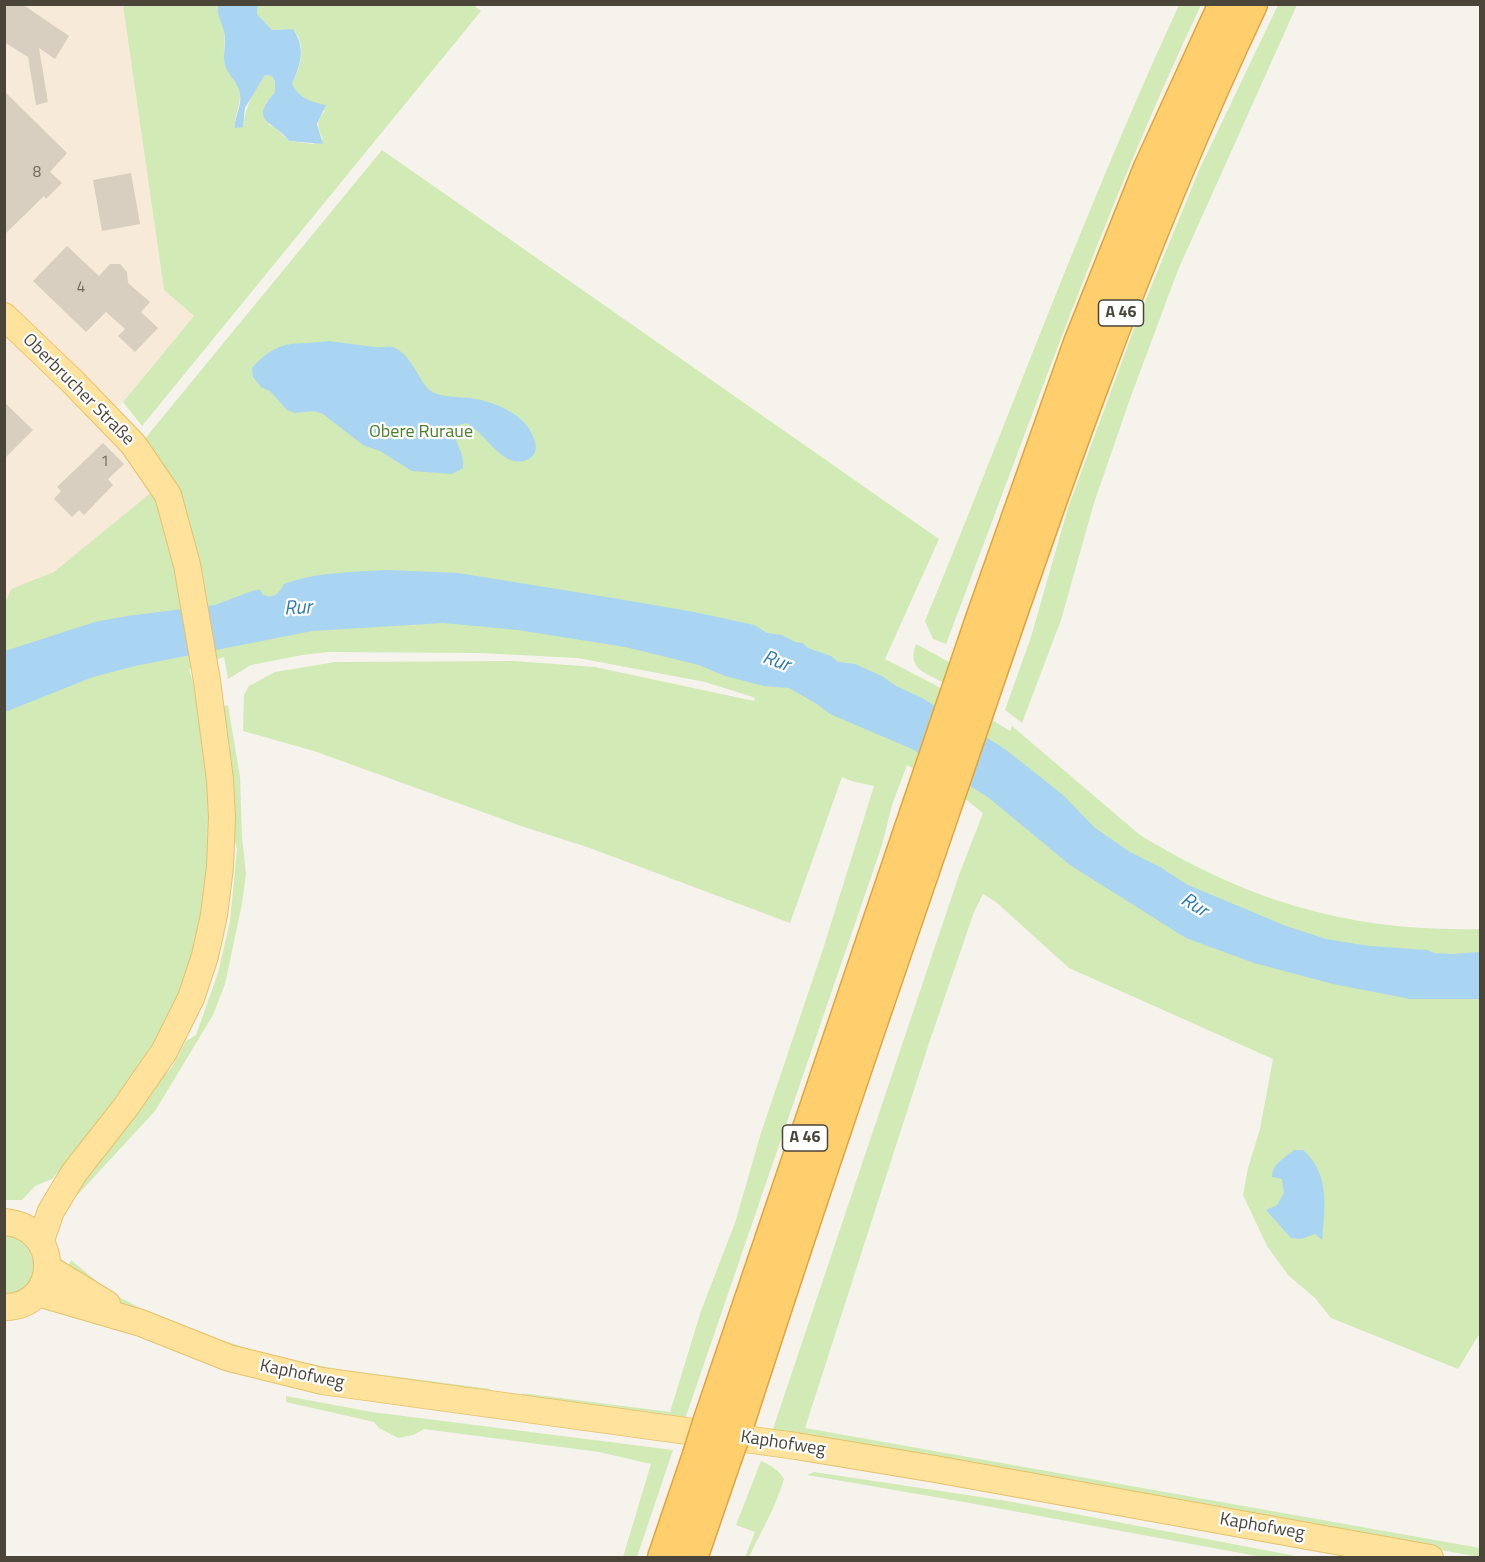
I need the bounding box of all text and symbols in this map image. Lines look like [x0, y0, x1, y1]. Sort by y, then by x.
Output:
house number: 8 [33, 164, 41, 182]
house number: 4 [77, 279, 85, 297]
road number: A 46 [1098, 300, 1144, 326]
street label: Oberbrucher Straße [18, 330, 138, 450]
park label: Obere Ruraue [369, 422, 473, 444]
house number: 1 [101, 453, 109, 471]
water label: Rur [284, 596, 312, 622]
water label: Rur [759, 646, 793, 678]
water label: Rur [1176, 889, 1212, 923]
road number: A 46 [782, 1125, 828, 1151]
street label: Kaphofweg [258, 1356, 346, 1394]
street label: Kaphofweg [739, 1427, 827, 1461]
street label: Kaphofweg [1218, 1509, 1306, 1545]

